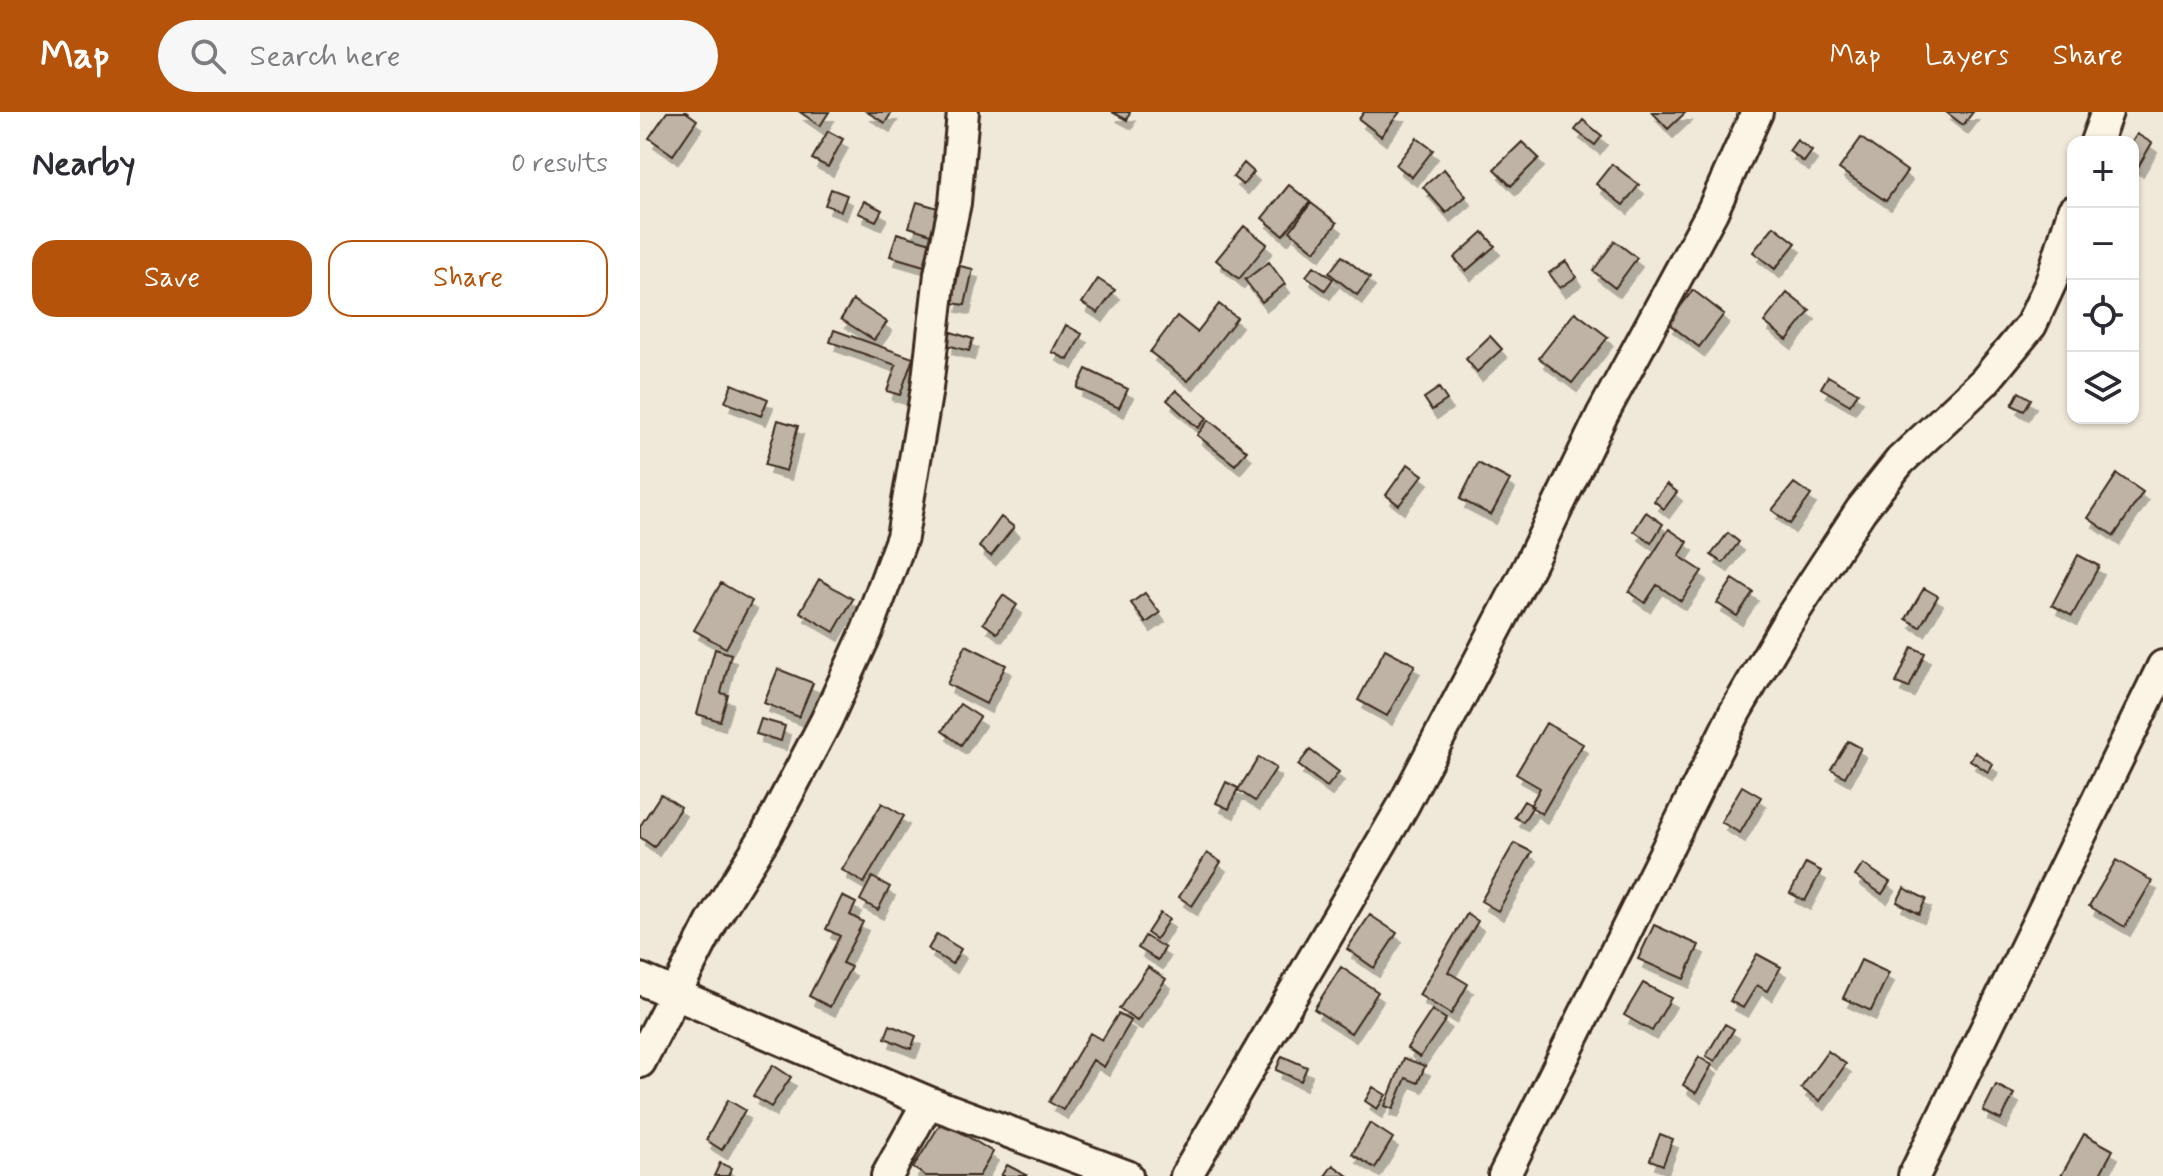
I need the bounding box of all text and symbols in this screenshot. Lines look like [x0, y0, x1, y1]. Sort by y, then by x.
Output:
search box [158, 20, 718, 92]
text: Map [40, 32, 110, 81]
icon: search [186, 34, 230, 78]
text: Search here [250, 37, 401, 76]
text: Map [1830, 38, 1881, 75]
text: Layers [1925, 38, 2009, 75]
text: Share [2053, 38, 2123, 75]
map controls [2067, 136, 2139, 424]
button: + [2067, 136, 2139, 208]
text: Nearby [32, 142, 136, 187]
text: 0 results [511, 147, 608, 181]
button: − [2067, 208, 2139, 280]
button: Save [32, 240, 312, 317]
button: Share [328, 240, 608, 317]
button: locate [2067, 280, 2139, 352]
button: layers [2067, 352, 2139, 424]

